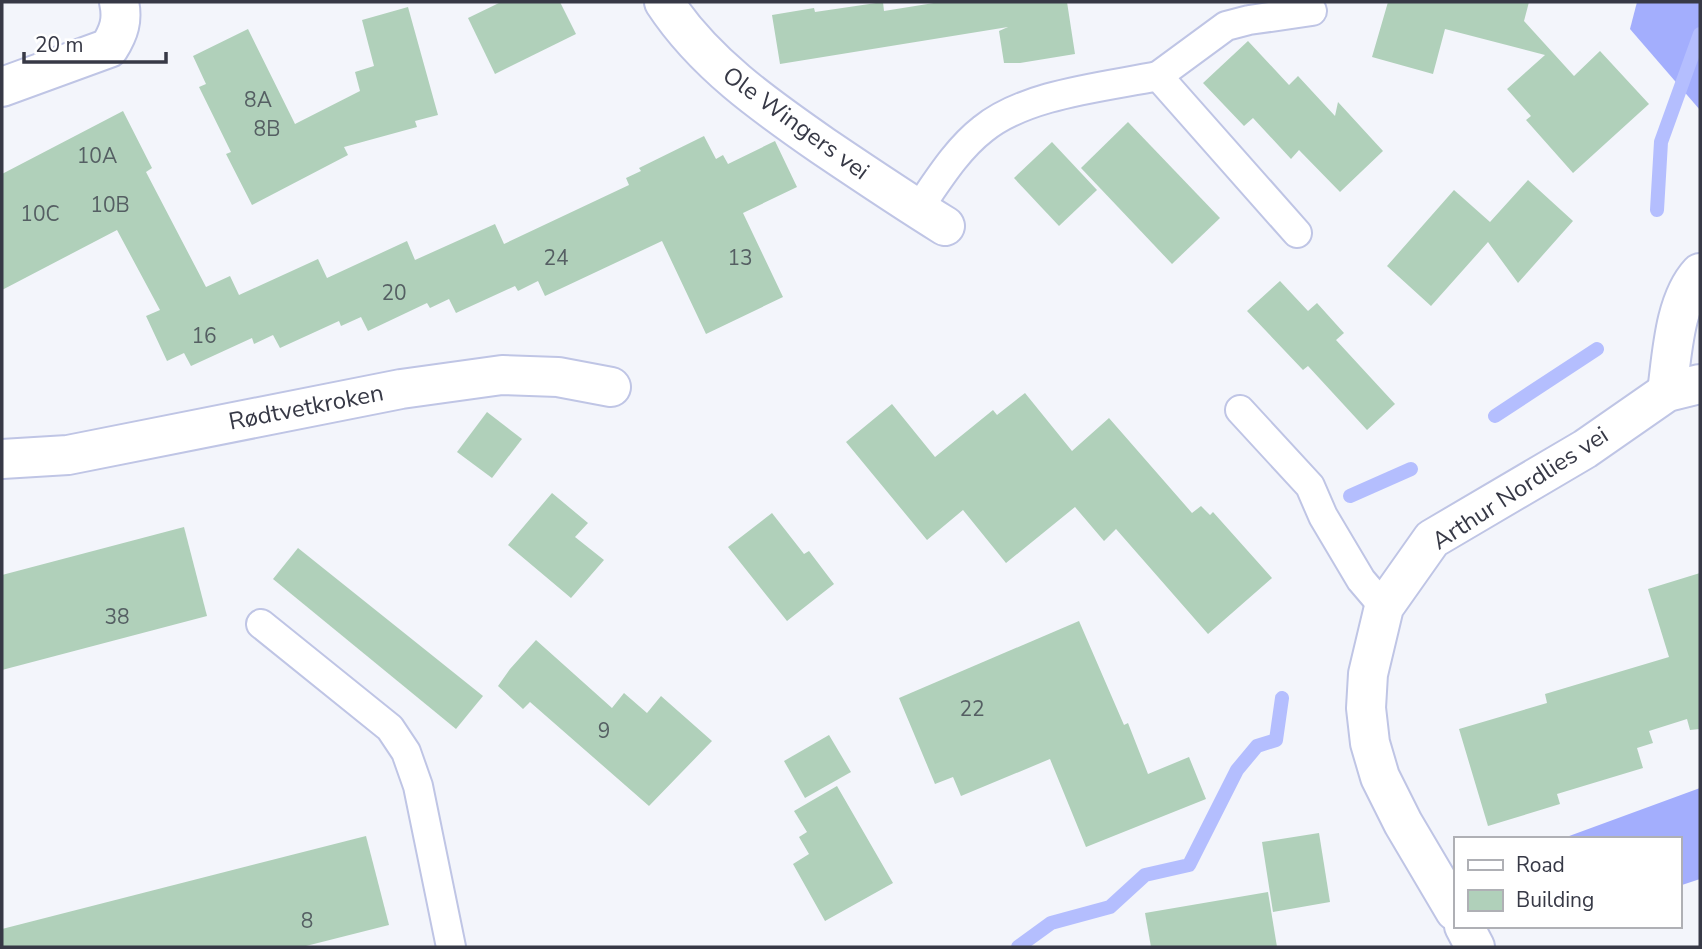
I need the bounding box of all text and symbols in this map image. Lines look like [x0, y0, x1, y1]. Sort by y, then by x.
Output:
scale bar [24, 21, 166, 65]
text: 20 m [35, 31, 84, 59]
street label: Ole Wingers vei [716, 59, 876, 187]
house number: 8A [244, 86, 272, 114]
house number: 8B [254, 115, 280, 143]
house number: 10A [77, 142, 117, 170]
house number: 10B [90, 191, 130, 219]
house number: 10C [20, 200, 60, 228]
house number: 24 [543, 244, 569, 272]
house number: 13 [727, 244, 753, 272]
house number: 20 [381, 279, 407, 307]
house number: 16 [191, 322, 217, 350]
street label: Rødtvetkroken [226, 376, 386, 438]
street label: Arthur Nordlies vei [1426, 419, 1614, 557]
house number: 38 [104, 603, 130, 631]
house number: 22 [959, 695, 985, 723]
house number: 9 [598, 717, 610, 745]
legend [1454, 837, 1681, 928]
text: Road [1516, 851, 1565, 879]
text: Building [1516, 886, 1594, 914]
house number: 8 [301, 907, 313, 935]

